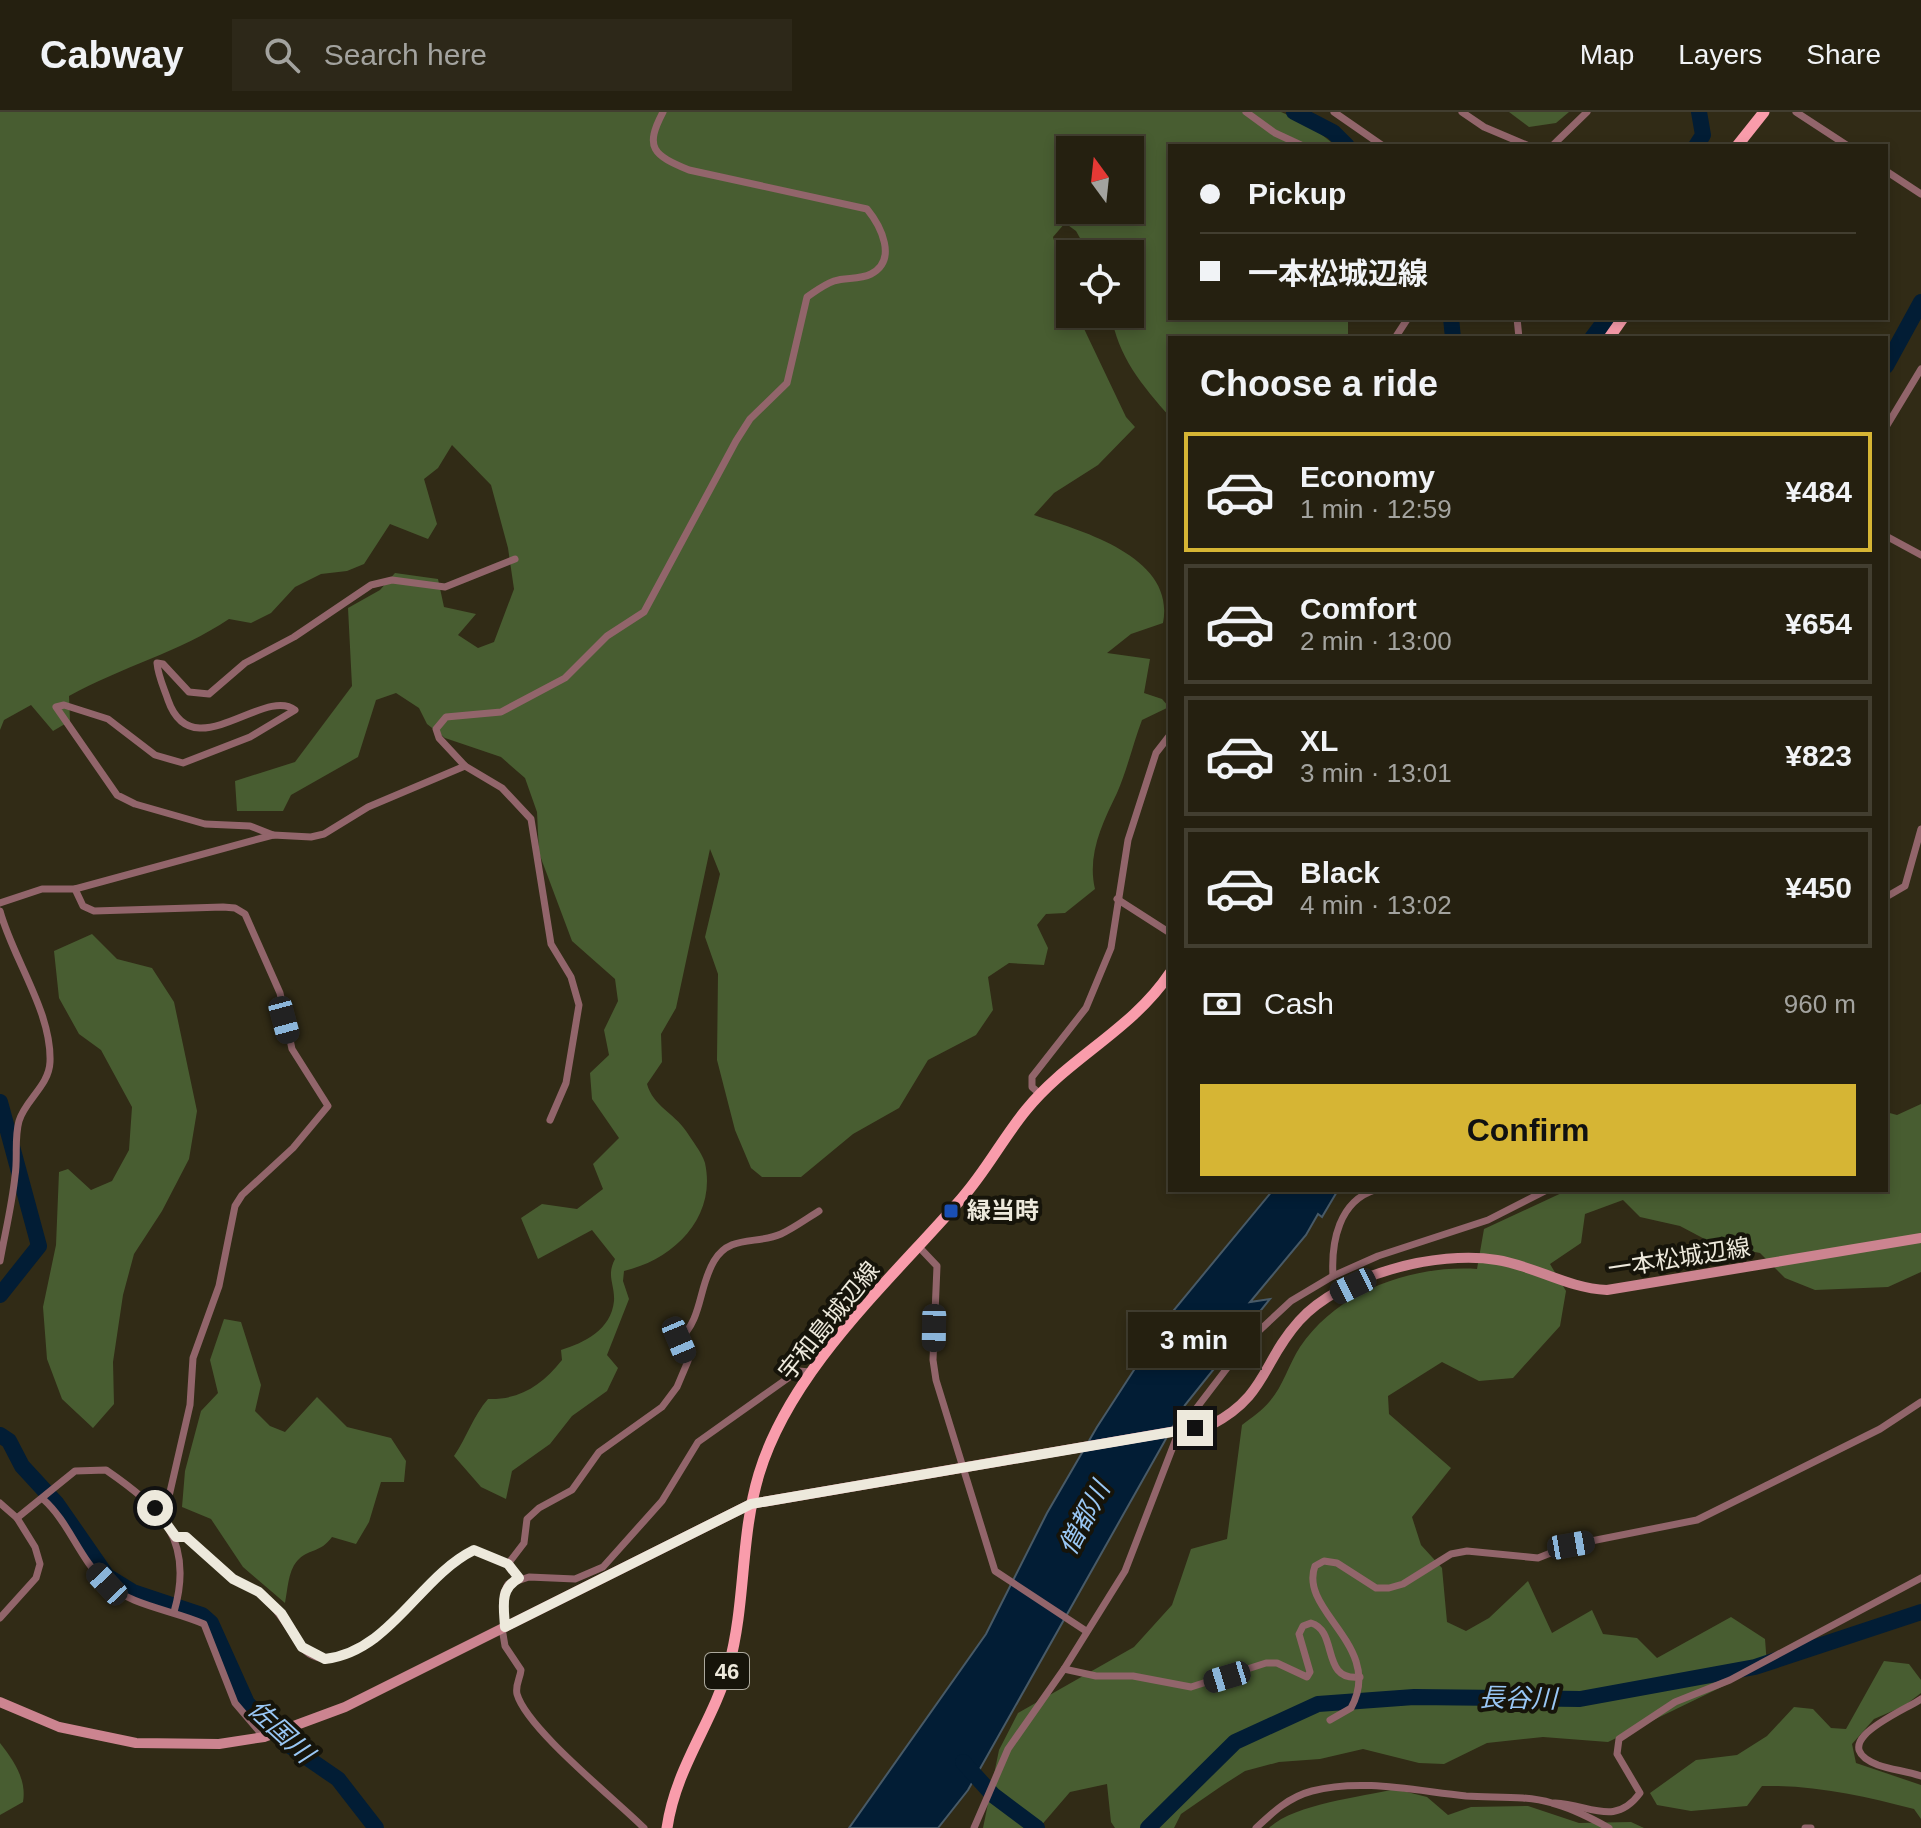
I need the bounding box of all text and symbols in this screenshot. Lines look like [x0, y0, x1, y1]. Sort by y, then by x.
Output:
search box [232, 19, 792, 91]
icon: search [260, 33, 304, 77]
text: Cabway [40, 34, 184, 76]
text: Search here [324, 38, 487, 71]
text: Map [1580, 39, 1634, 70]
text: Layers [1678, 39, 1762, 70]
text: Share [1806, 39, 1881, 70]
north arrow [1056, 136, 1144, 224]
map controls [1056, 136, 1144, 328]
text: Pickup [1248, 177, 1346, 210]
button: locate [1056, 240, 1144, 328]
text: 一本松城辺線 [1248, 257, 1428, 290]
text: Choose a ride [1200, 363, 1438, 404]
icon: car [1204, 456, 1276, 528]
text: Economy [1300, 460, 1435, 493]
text: ¥484 [1785, 475, 1852, 508]
text: 1 min · 12:59 [1300, 494, 1452, 524]
icon: car [1204, 588, 1276, 660]
text: Comfort [1300, 592, 1417, 625]
text: ¥654 [1785, 607, 1852, 640]
text: 2 min · 13:00 [1300, 626, 1452, 656]
icon: car [1204, 720, 1276, 792]
text: XL [1300, 724, 1338, 757]
text: ¥823 [1785, 739, 1852, 772]
text: 3 min · 13:01 [1300, 758, 1452, 788]
icon: car [1204, 852, 1276, 924]
text: Black [1300, 856, 1380, 889]
text: ¥450 [1785, 871, 1852, 904]
text: 4 min · 13:02 [1300, 890, 1452, 920]
icon: cash [1200, 982, 1244, 1026]
text: Cash [1264, 987, 1334, 1020]
text: 960 m [1784, 989, 1856, 1019]
car [266, 994, 302, 1046]
button: Confirm [1200, 1084, 1856, 1176]
place label: 緑当時 [967, 1197, 1039, 1224]
marker: 緑当時 [942, 1202, 960, 1220]
street label: 一本松城辺線 [1606, 1233, 1752, 1282]
street label: 宇和島城辺線 [773, 1256, 884, 1385]
car [1326, 1265, 1380, 1307]
car [922, 1304, 946, 1352]
callout: 3 min [1129, 1312, 1261, 1368]
car [659, 1313, 699, 1367]
text: 3 min [1160, 1325, 1228, 1355]
route end [1177, 1410, 1213, 1446]
water label: 僧都川 [1052, 1474, 1117, 1559]
route start [137, 1490, 173, 1526]
car [1545, 1529, 1597, 1561]
car [82, 1558, 132, 1610]
road number: 46 [705, 1653, 749, 1689]
car [1201, 1659, 1253, 1695]
water label: 長谷川 [1479, 1682, 1560, 1714]
water label: 佐国川 [242, 1693, 322, 1771]

